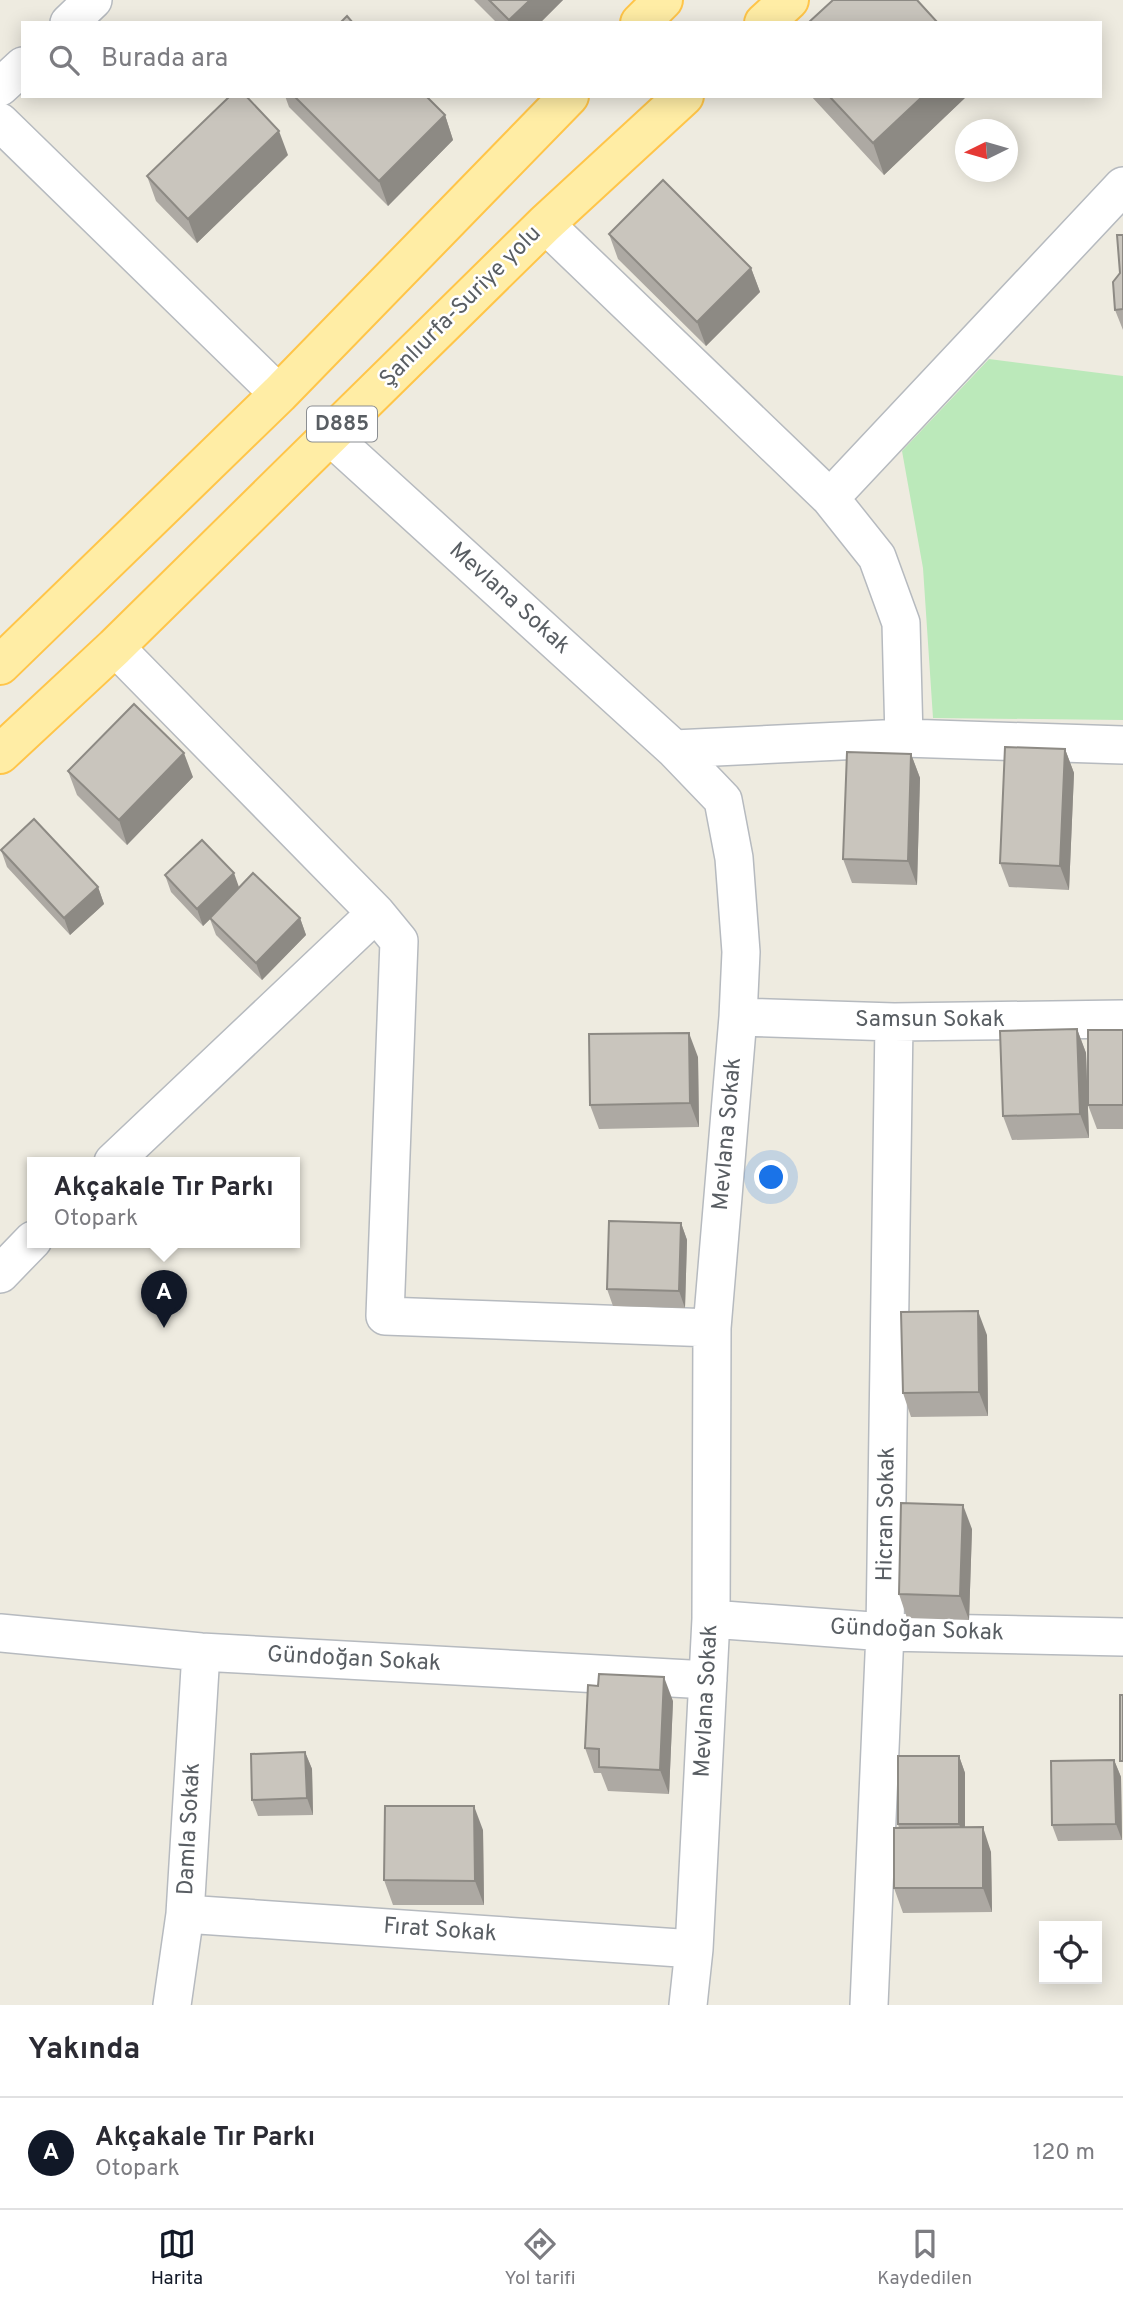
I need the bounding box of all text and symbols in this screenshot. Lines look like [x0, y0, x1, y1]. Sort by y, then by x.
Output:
search box [21, 21, 1102, 98]
icon: search [45, 41, 83, 79]
text: Burada ara [101, 43, 228, 76]
north arrow [955, 119, 1018, 182]
street label: Şanlıurfa-Suriye yolu [374, 220, 548, 394]
road number: D885 [307, 406, 377, 442]
street label: Mevlana Sokak [442, 537, 576, 661]
street label: Samsun Sokak [855, 1006, 1005, 1035]
street label: Mevlana Sokak [707, 1056, 749, 1212]
popup [27, 1157, 300, 1248]
your location [754, 1160, 788, 1194]
text: Akçakale Tır Parkı [53, 1172, 274, 1205]
text: Otopark [53, 1205, 138, 1234]
pin: A [141, 1270, 187, 1328]
street label: Hicran Sokak [871, 1446, 903, 1582]
street label: Gündoğan Sokak [830, 1613, 1004, 1649]
street label: Mevlana Sokak [689, 1624, 725, 1778]
street label: Gündoğan Sokak [266, 1641, 442, 1679]
street label: Damla Sokak [172, 1762, 208, 1896]
street label: Fırat Sokak [382, 1913, 498, 1949]
map controls [1039, 1921, 1102, 1984]
button: locate [1039, 1921, 1102, 1984]
text: Yakında [28, 2032, 140, 2069]
text: Akçakale Tır Parkı [95, 2122, 315, 2155]
text: A [43, 2139, 59, 2168]
text: 120 m [1033, 2139, 1095, 2168]
text: Otopark [95, 2155, 180, 2184]
tab: Harita [151, 2225, 203, 2291]
tab: Yol tarifi [505, 2225, 575, 2291]
tab: Kaydedilen [877, 2225, 972, 2291]

